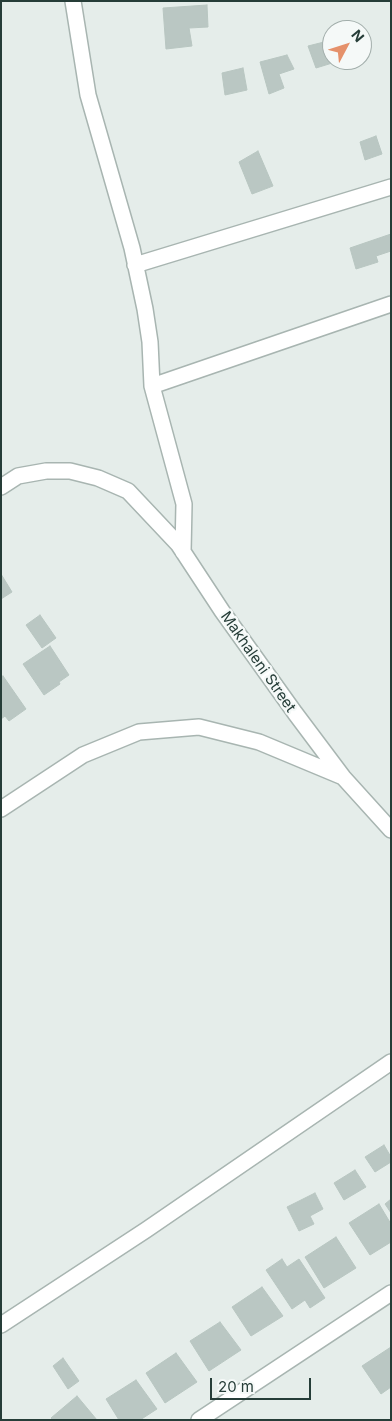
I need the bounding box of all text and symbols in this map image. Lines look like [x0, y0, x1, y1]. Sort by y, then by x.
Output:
north arrow [322, 20, 372, 70]
text: N [348, 26, 368, 45]
street label: Makhaleni Street [217, 608, 299, 716]
scale bar [212, 1368, 313, 1400]
text: 20 m [218, 1377, 254, 1396]

